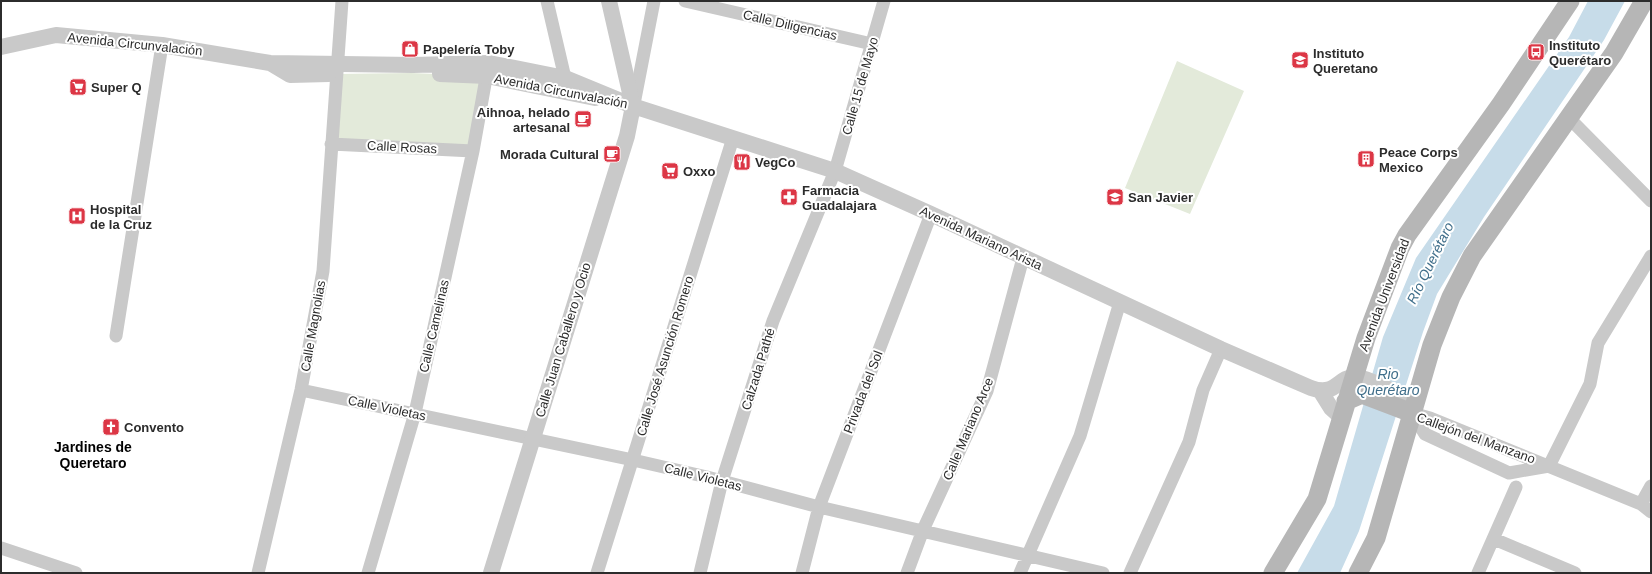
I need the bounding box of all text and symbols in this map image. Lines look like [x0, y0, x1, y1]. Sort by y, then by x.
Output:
street label: Calle Diligencias [741, 7, 839, 43]
street label: Avenida Circunvalación [67, 29, 203, 59]
street label: Calle 15 de Mayo [839, 35, 881, 137]
place label: Instituto Querétaro [1549, 38, 1611, 68]
shop icon: Papelería Toby [400, 39, 420, 59]
place label: Papelería Toby [423, 42, 515, 57]
bus stop icon: Instituto Querétaro [1526, 42, 1546, 62]
place label: Instituto Queretano [1313, 46, 1378, 76]
school or university icon: Instituto Queretano [1290, 50, 1310, 70]
street label: Avenida Circunvalación [493, 71, 629, 111]
supermarket icon: Super Q [68, 77, 88, 97]
place label: Super Q [91, 80, 142, 95]
place label: Aihnoa, helado artesanal [477, 105, 570, 135]
cafe icon: Aihnoa, helado artesanal [573, 109, 593, 129]
street label: Calle Rosas [367, 138, 438, 156]
cafe icon: Morada Cultural [602, 144, 622, 164]
place label: Peace Corps Mexico [1379, 145, 1458, 175]
place label: Morada Cultural [500, 147, 599, 162]
building icon: Peace Corps Mexico [1356, 149, 1376, 169]
restaurant icon: VegCo [732, 152, 752, 172]
place label: VegCo [755, 155, 796, 170]
supermarket icon: Oxxo [660, 161, 680, 181]
place label: Oxxo [683, 164, 716, 179]
place label: Farmacia Guadalajara [802, 183, 877, 213]
pharmacy icon: Farmacia Guadalajara [779, 187, 799, 207]
school or university icon: San Javier [1105, 187, 1125, 207]
place label: San Javier [1128, 190, 1193, 205]
place label: Hospital de la Cruz [90, 202, 153, 232]
street label: Avenida Mariano Arista [917, 203, 1045, 273]
hospital icon: Hospital de la Cruz [67, 206, 87, 226]
water label: Río Querétaro [1403, 219, 1457, 306]
street label: Avenida Universidad [1356, 237, 1412, 353]
street label: Calle Juan Caballero y Ocio [532, 261, 594, 419]
street label: Calle José Asunción Romero [633, 274, 697, 438]
street label: Calle Camelinas [416, 278, 452, 374]
street label: Calle Magnolias [298, 279, 329, 373]
street label: Calzada Pathé [738, 326, 778, 412]
street label: Privada del Sol [840, 348, 886, 436]
water label: Rio Querétaro [1356, 366, 1420, 398]
street label: Calle Mariano Arce [940, 376, 996, 482]
street label: Calle Violetas [347, 392, 428, 424]
street label: Callejón del Manzano [1415, 410, 1537, 466]
church icon: Convento [101, 417, 121, 437]
place label: Convento [124, 420, 184, 435]
district label: Jardines de Queretaro [54, 439, 132, 471]
street label: Calle Violetas [663, 460, 744, 494]

